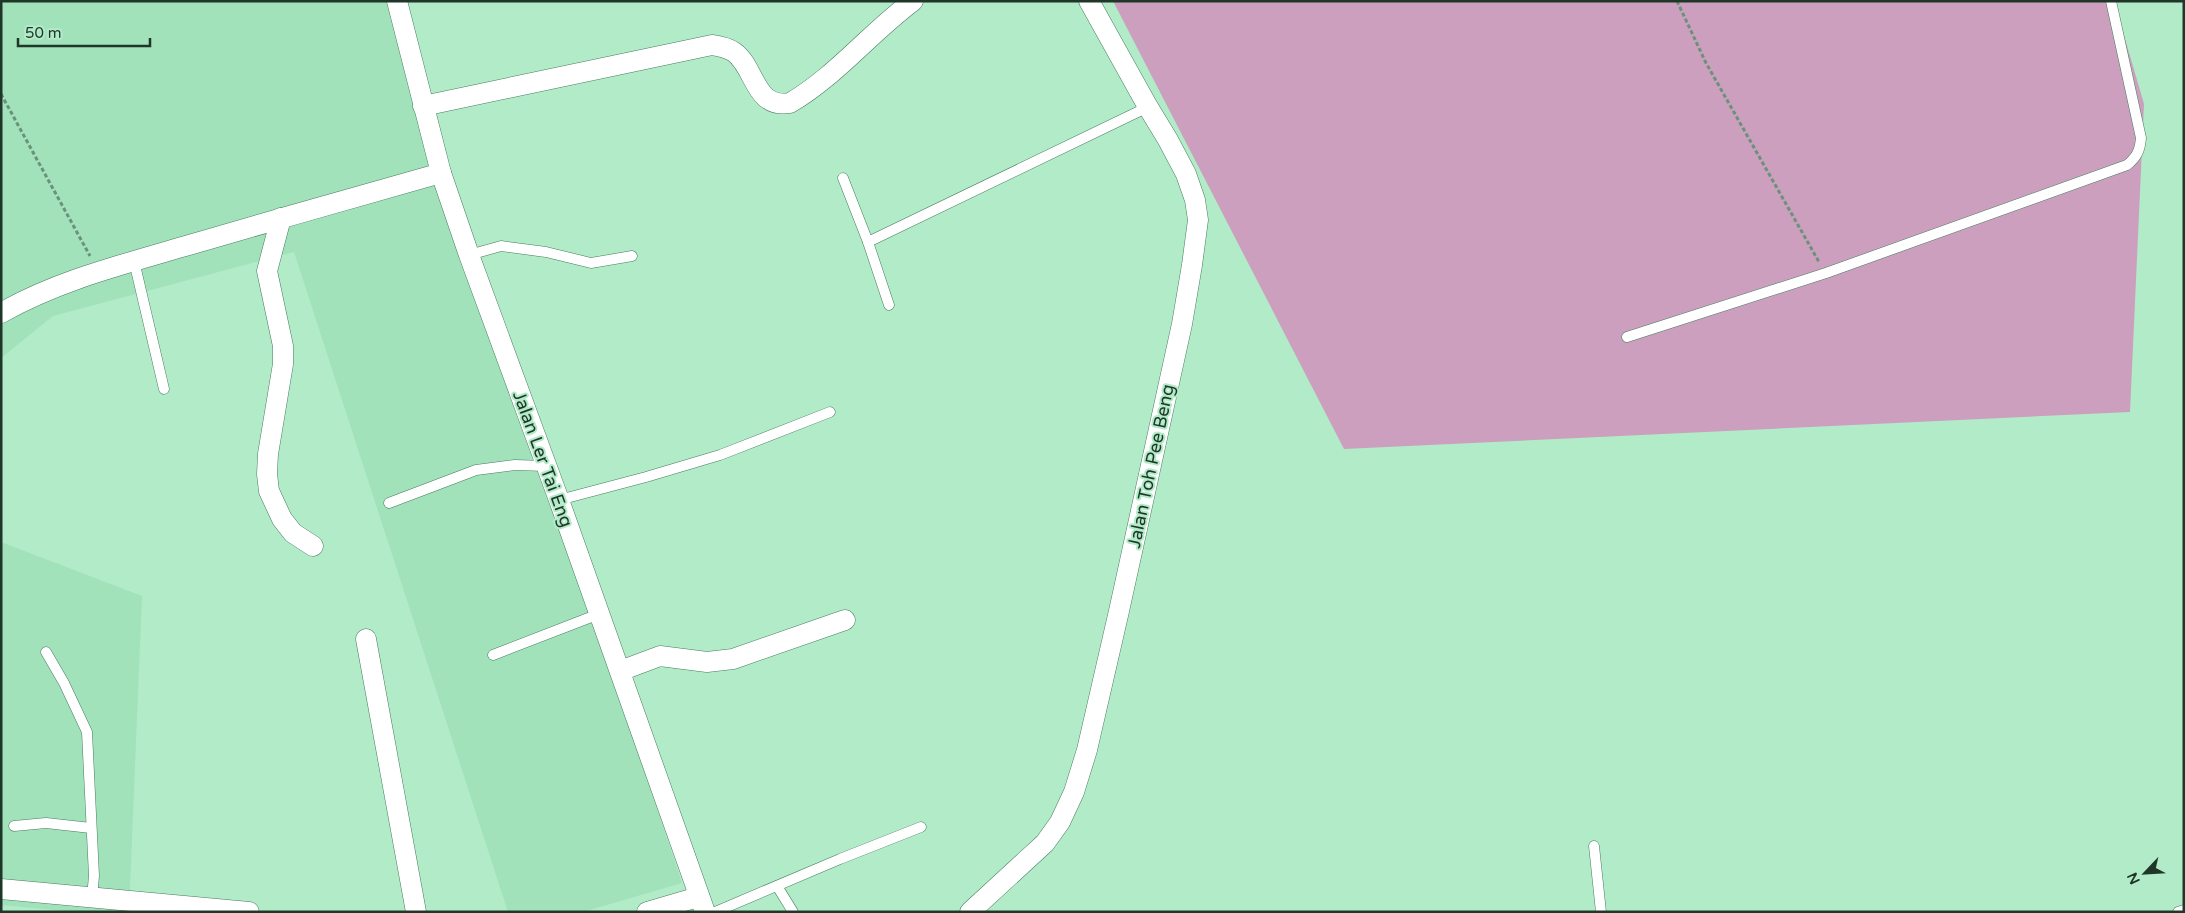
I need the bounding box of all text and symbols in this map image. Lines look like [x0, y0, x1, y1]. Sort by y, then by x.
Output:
scale bar [18, 15, 150, 47]
text: 50 m [25, 24, 62, 42]
street label: Jalan Toh Pee Beng [1123, 382, 1179, 550]
street label: Jalan Ler Tai Eng [508, 388, 578, 530]
north arrow [2120, 848, 2170, 898]
text: N [2124, 870, 2144, 887]

